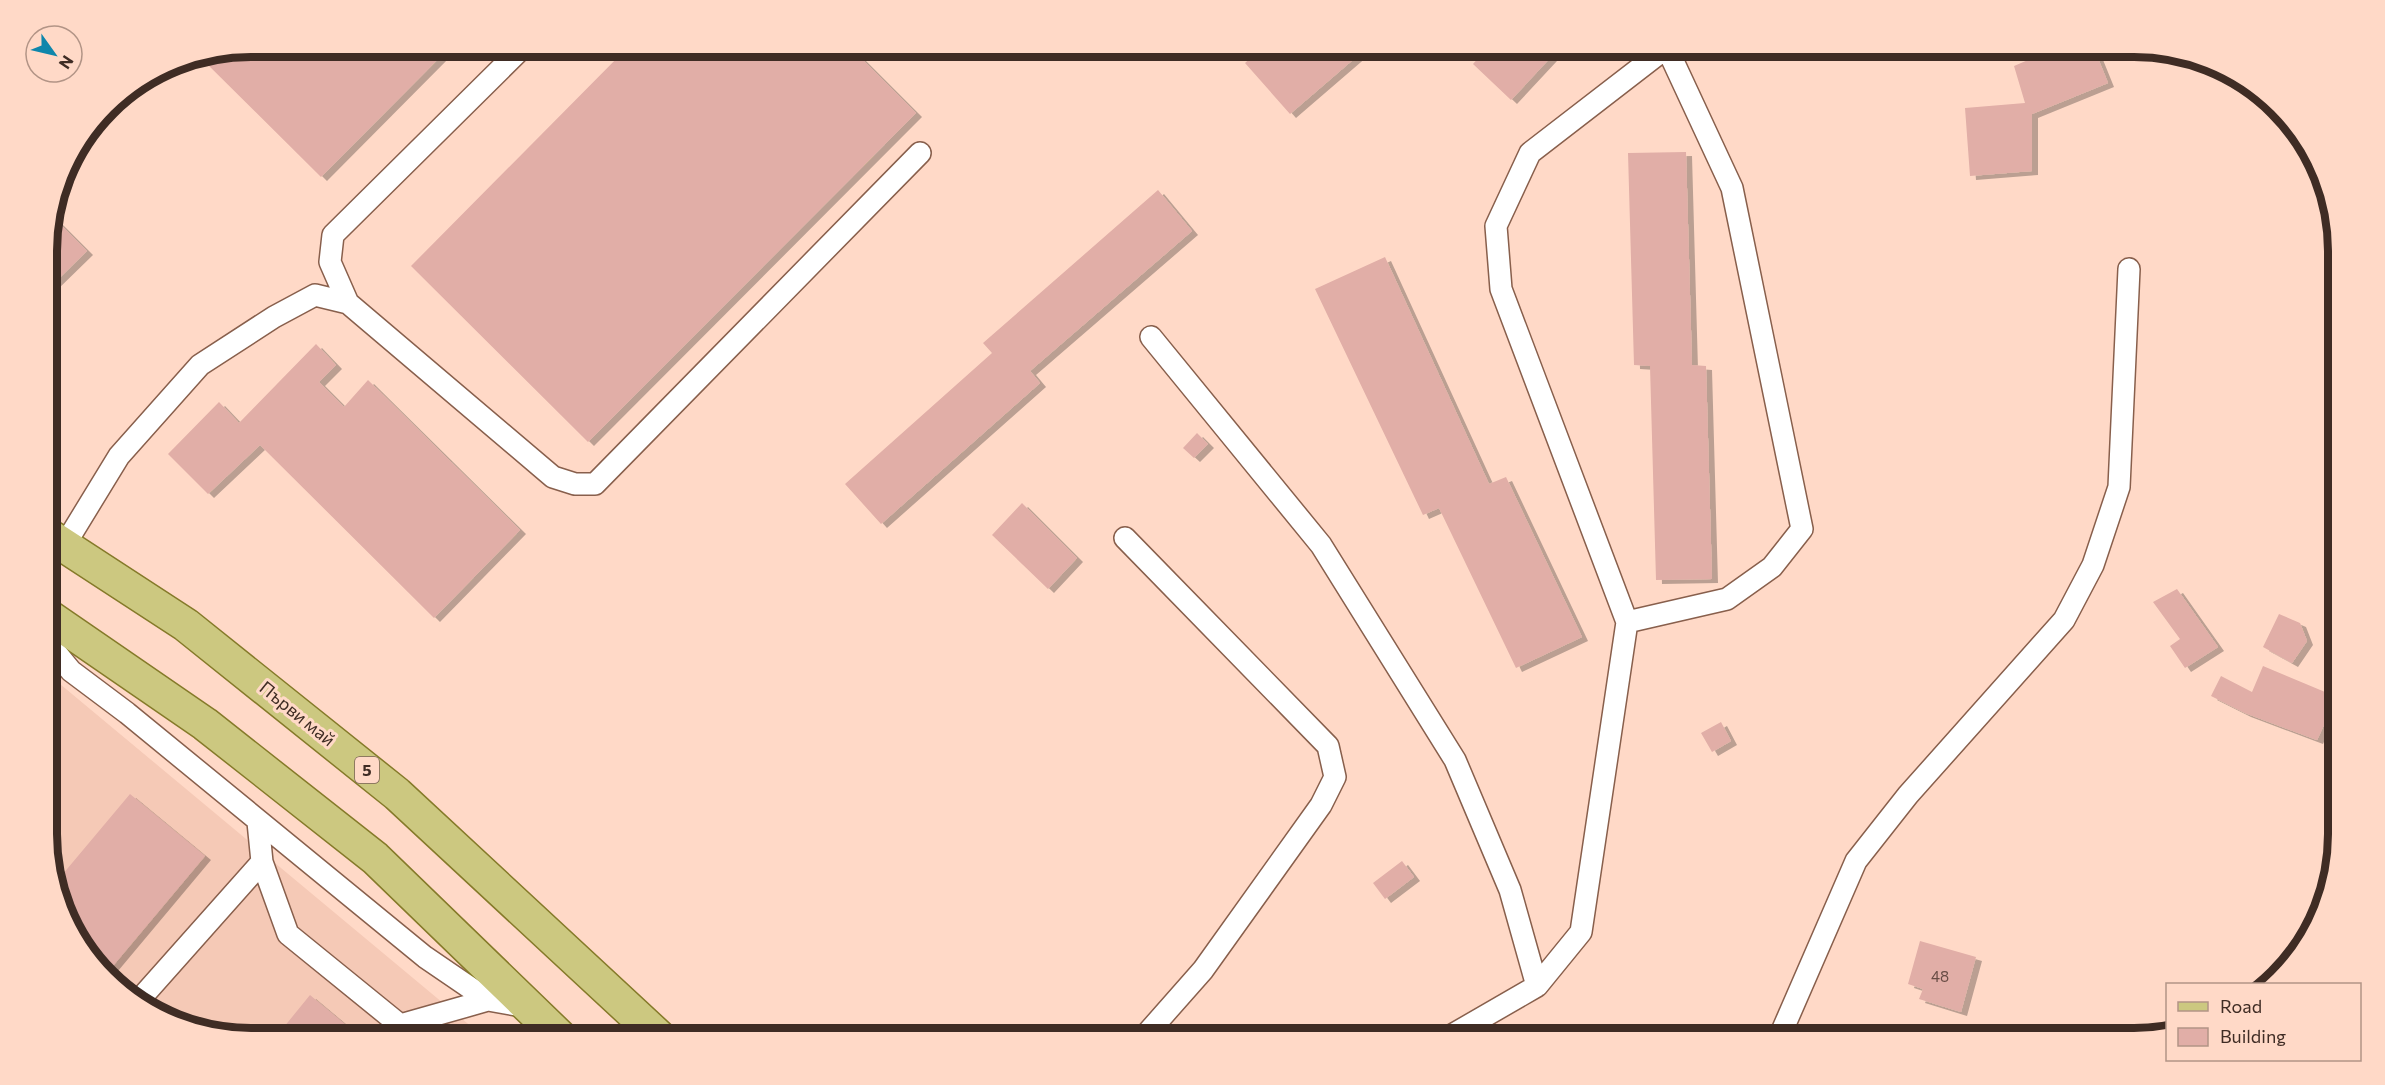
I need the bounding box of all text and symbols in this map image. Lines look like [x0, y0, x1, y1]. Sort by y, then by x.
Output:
north arrow [24, 24, 84, 84]
text: N [56, 52, 78, 73]
street label: Първи май [255, 676, 340, 750]
road number: 5 [355, 757, 379, 783]
house number: 48 [1931, 967, 1949, 985]
legend [2166, 983, 2361, 1061]
text: Road [2220, 995, 2262, 1017]
text: Building [2220, 1025, 2286, 1047]

